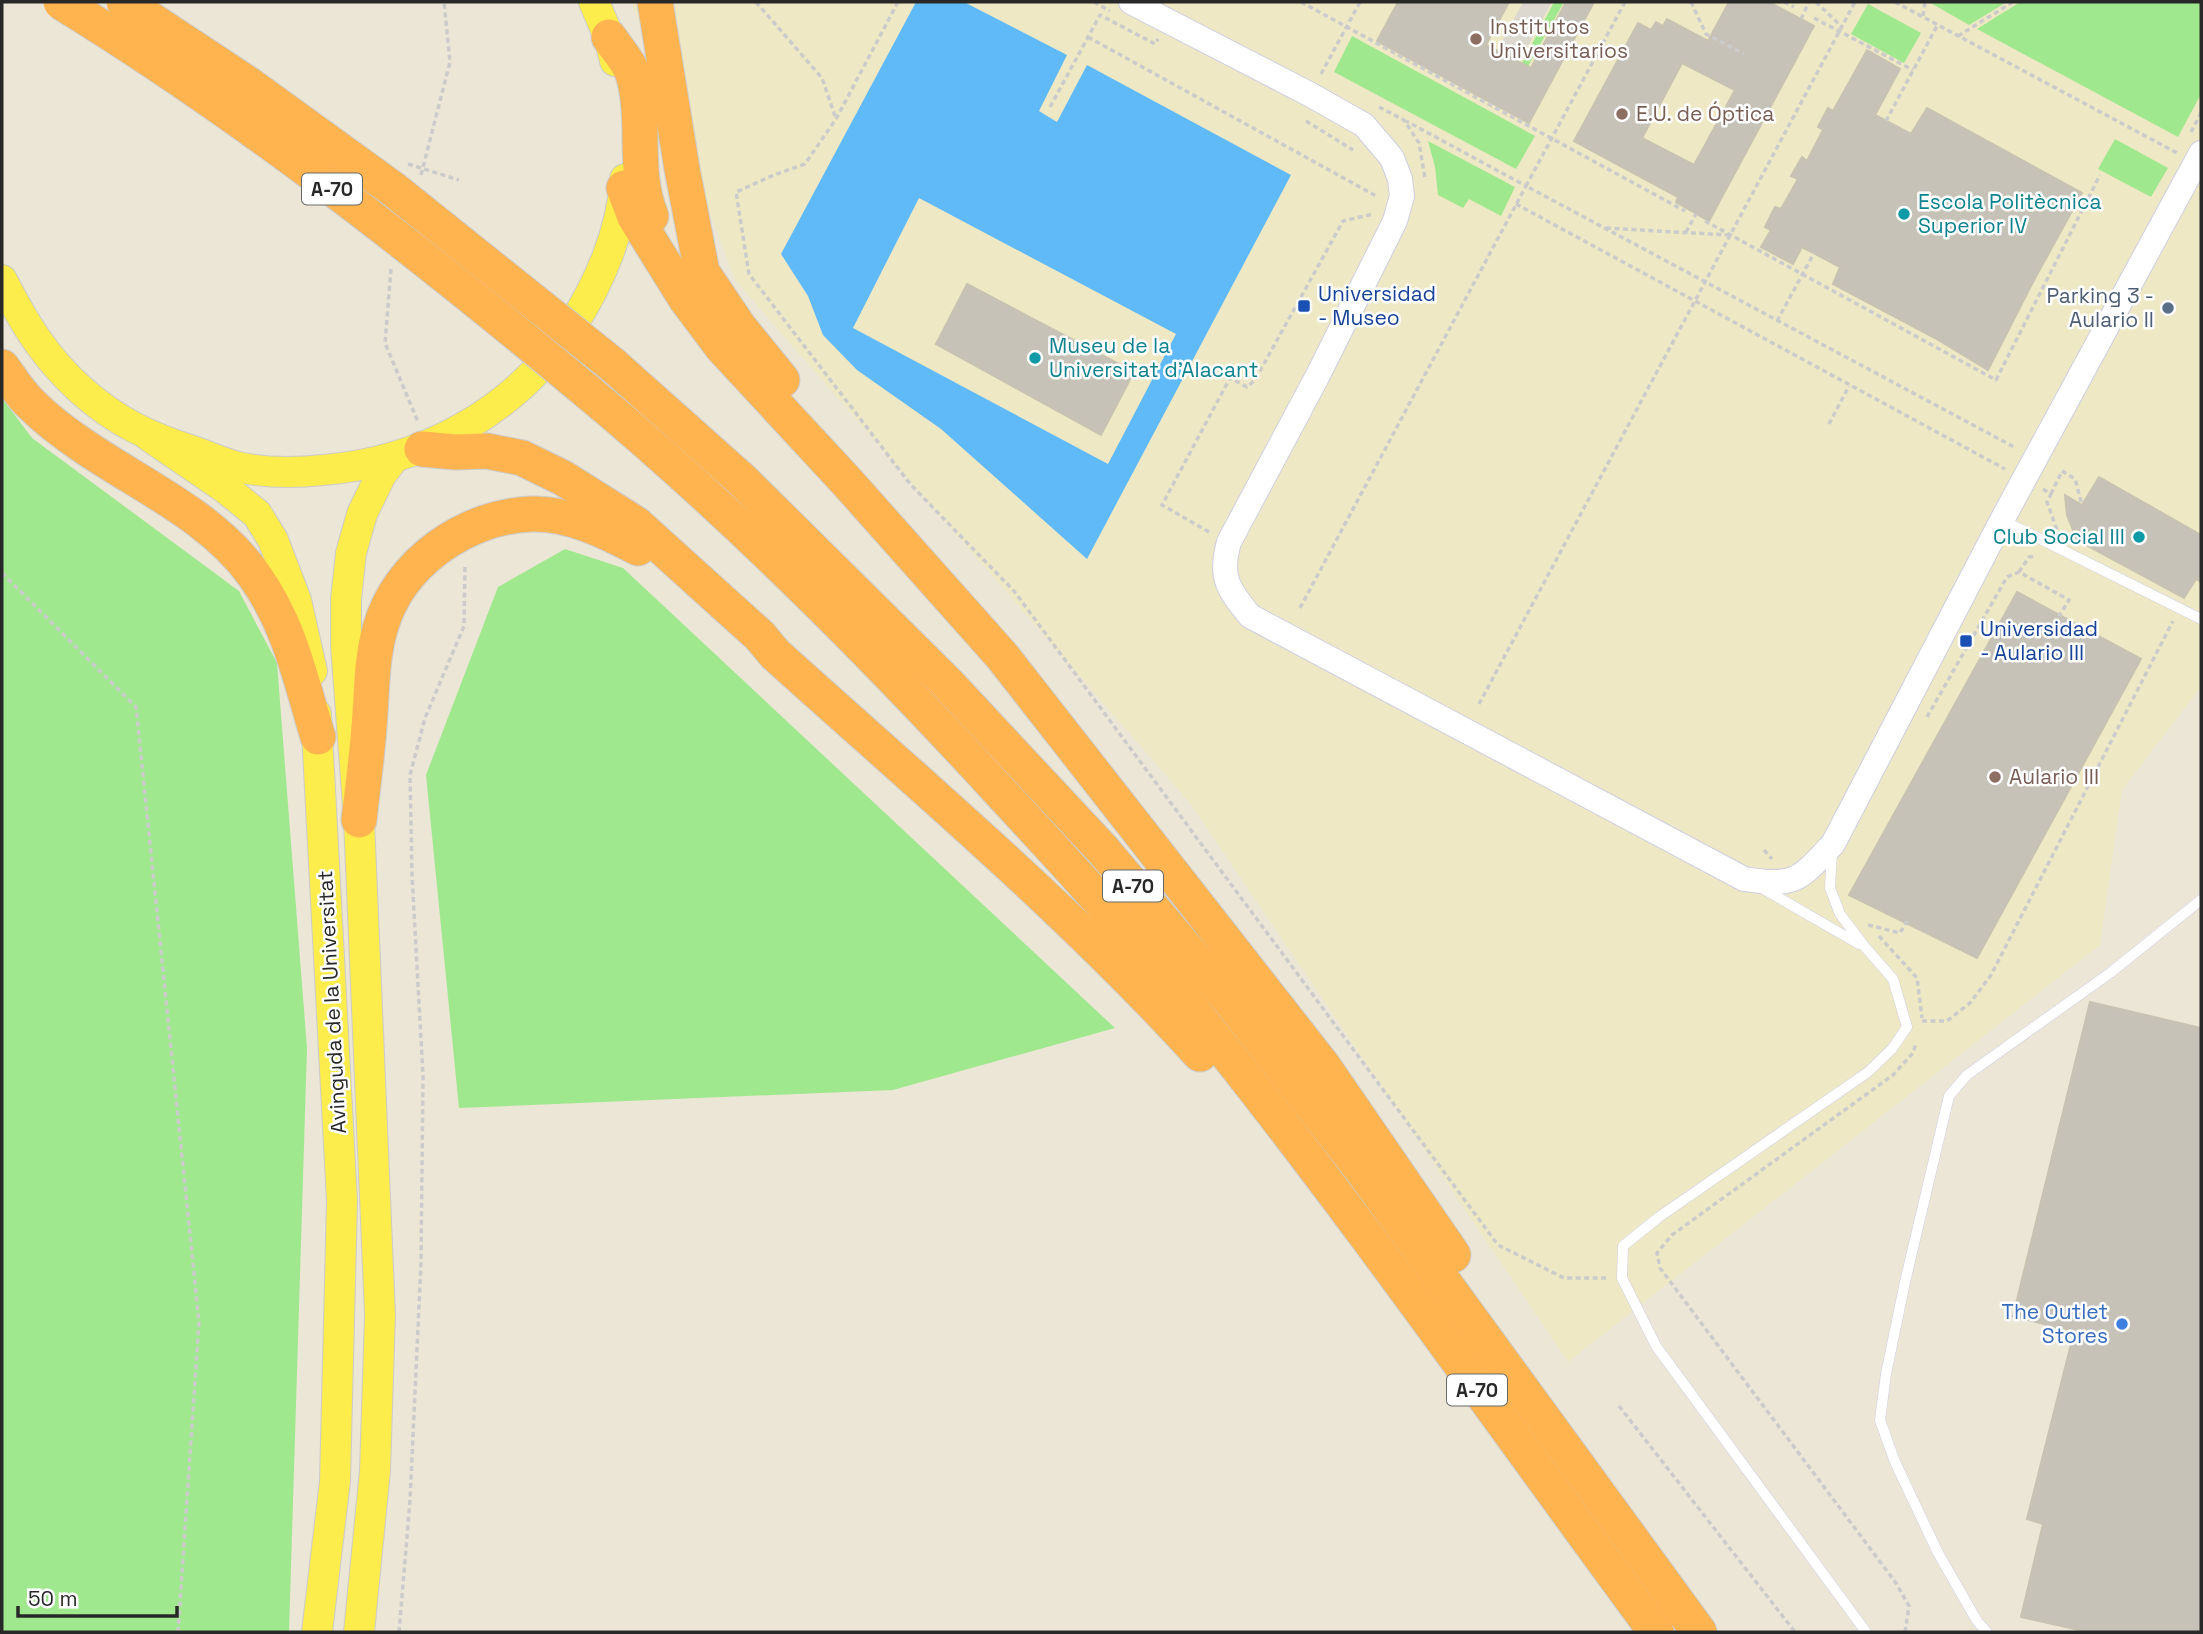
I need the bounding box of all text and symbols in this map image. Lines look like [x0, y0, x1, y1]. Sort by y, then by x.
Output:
place label: Institutos Universitarios [1490, 13, 1628, 64]
marker: Institutos Universitarios [1468, 31, 1484, 47]
place label: E.U. de Óptica [1636, 100, 1774, 127]
marker: E.U. de Óptica [1614, 106, 1630, 122]
road number: A-70 [302, 174, 362, 204]
place label: Escola Politècnica Superior IV [1918, 188, 2102, 239]
marker: Escola Politècnica Superior IV [1896, 206, 1912, 222]
place label: Universidad - Museo [1318, 280, 1436, 331]
place label: Parking 3 - Aulario II [2046, 282, 2154, 333]
marker: Universidad - Museo [1296, 298, 1312, 314]
marker: Parking 3 - Aulario II [2160, 300, 2176, 316]
place label: Museu de la Universitat d'Alacant [1049, 332, 1258, 383]
marker: Museu de la Universitat d'Alacant [1027, 350, 1043, 366]
place label: Club Social III [1993, 523, 2125, 550]
marker: Club Social III [2131, 529, 2147, 545]
place label: Universidad - Aulario III [1980, 615, 2098, 666]
marker: Universidad - Aulario III [1958, 633, 1974, 649]
place label: Aulario III [2009, 763, 2099, 790]
marker: Aulario III [1987, 769, 2003, 785]
street label: Avinguda de la Universitat [311, 870, 352, 1134]
road number: A-70 [1103, 870, 1163, 902]
place label: The Outlet Stores [2002, 1298, 2108, 1349]
marker: The Outlet Stores [2114, 1316, 2130, 1332]
road number: A-70 [1447, 1374, 1507, 1406]
scale bar [18, 1574, 177, 1618]
text: 50 m [28, 1585, 78, 1612]

